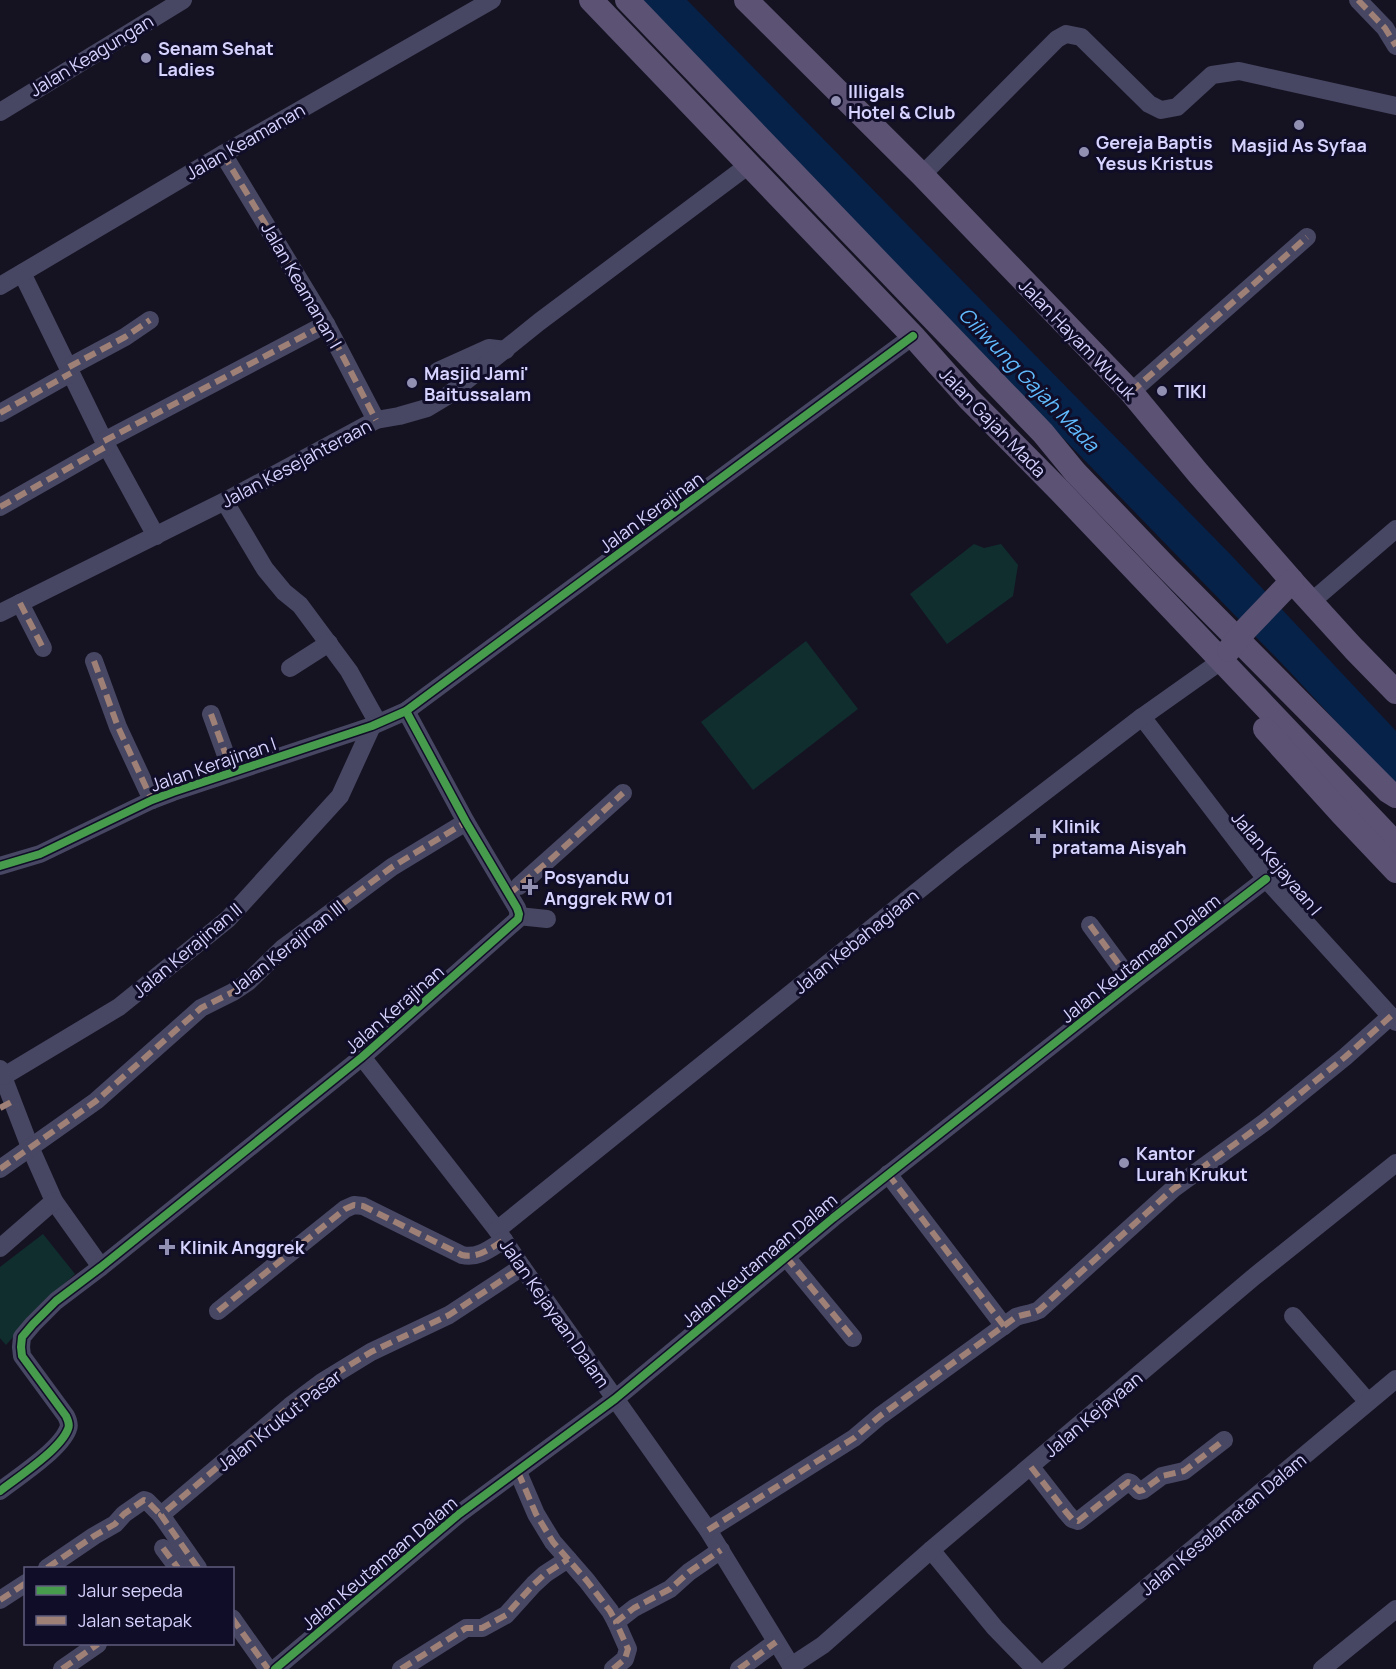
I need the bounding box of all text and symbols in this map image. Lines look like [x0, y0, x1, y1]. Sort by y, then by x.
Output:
street label: Jalan Keagungan [25, 9, 157, 101]
place label: Senam Sehat Ladies [158, 36, 274, 81]
marker: Senam Sehat Ladies [139, 51, 153, 65]
place label: Illigals Hotel & Club [848, 79, 955, 124]
marker: Illigals Hotel & Club [829, 94, 843, 108]
street label: Jalan Keamanan [181, 97, 309, 185]
marker: Masjid As Syfaa [1292, 118, 1306, 132]
place label: Gereja Baptis Yesus Kristus [1096, 130, 1213, 175]
place label: Masjid As Syfaa [1231, 133, 1367, 157]
marker: Gereja Baptis Yesus Kristus [1077, 145, 1091, 159]
street label: Jalan Keamanan I [256, 218, 348, 352]
street label: Jalan Hayam Wuruk [1014, 273, 1143, 406]
water label: Ciliwung Gajah Mada [953, 301, 1106, 458]
place label: Masjid Jami' Baitussalam [424, 361, 531, 406]
street label: Jalan Gajah Mada [934, 362, 1052, 482]
marker: Masjid Jami' Baitussalam [405, 376, 419, 390]
place label: TIKI [1174, 379, 1207, 403]
marker: TIKI [1155, 384, 1169, 398]
street label: Jalan Kesejahteraan [217, 413, 375, 513]
street label: Jalan Kerajinan [594, 466, 708, 558]
street label: Jalan Kerajinan I [147, 731, 279, 797]
street label: Jalan Kejayaan I [1226, 806, 1328, 920]
place label: Klinik pratama Aisyah [1052, 814, 1187, 859]
marker: Klinik pratama Aisyah [1029, 827, 1047, 845]
place label: Posyandu Anggrek RW 01 [544, 865, 673, 910]
marker: Posyandu Anggrek RW 01 [521, 878, 539, 896]
street label: Jalan Kebahagiaan [789, 883, 923, 999]
street label: Jalan Keutamaan Dalam [1055, 888, 1225, 1028]
street label: Jalan Kerajinan III [225, 895, 349, 999]
street label: Jalan Kerajinan II [127, 897, 247, 1003]
street label: Jalan Kerajinan [340, 959, 448, 1059]
place label: Kantor Lurah Krukut [1136, 1141, 1248, 1186]
marker: Kantor Lurah Krukut [1117, 1156, 1131, 1170]
street label: Jalan Keutamaan Dalam [676, 1188, 842, 1332]
street label: Jalan Kejayaan Dalam [495, 1234, 615, 1392]
place label: Klinik Anggrek [180, 1235, 306, 1259]
marker: Klinik Anggrek [158, 1238, 176, 1256]
street label: Jalan Krukut Pasar [212, 1364, 346, 1476]
street label: Jalan Kejayaan [1039, 1366, 1147, 1462]
street label: Jalan Kesalamatan Dalam [1135, 1448, 1311, 1600]
street label: Jalan Keutamaan Dalam [296, 1491, 462, 1635]
legend [24, 1567, 234, 1645]
text: Jalur sepeda [78, 1578, 183, 1602]
text: Jalan setapak [78, 1608, 193, 1632]

